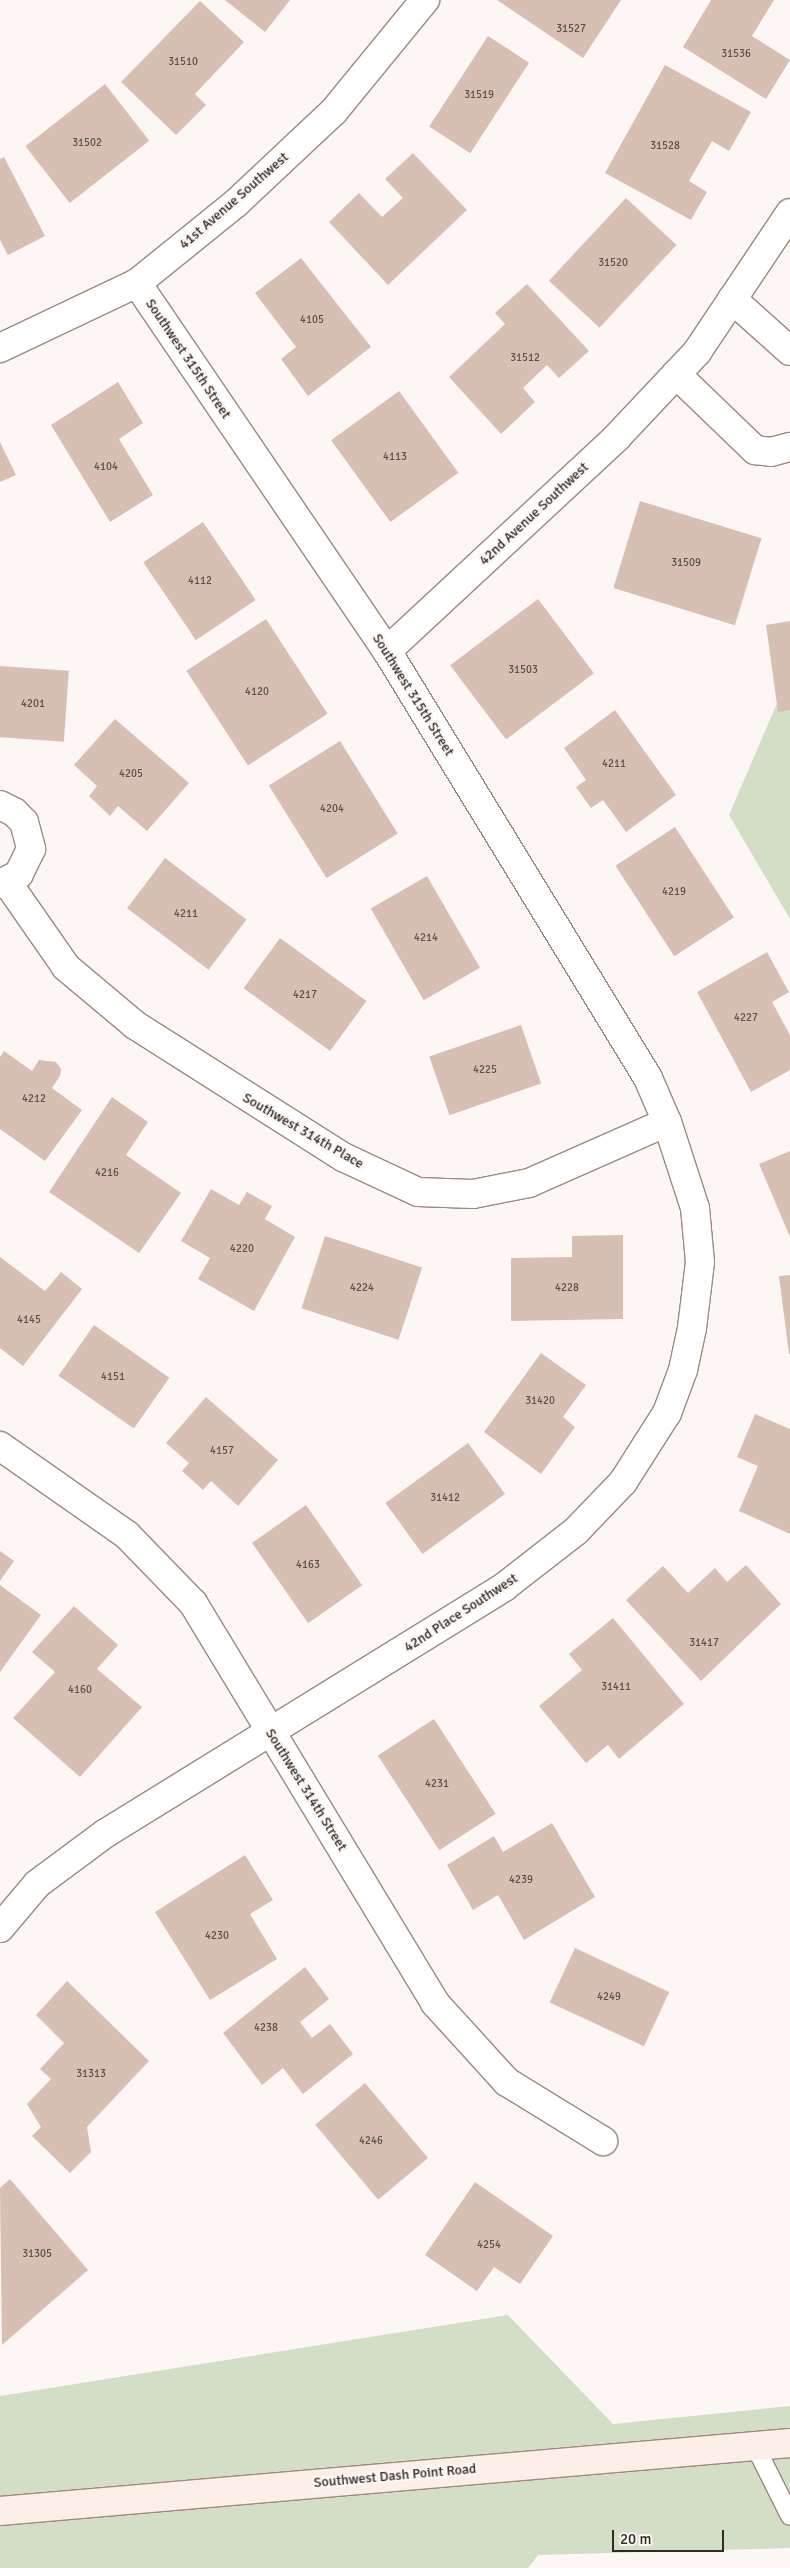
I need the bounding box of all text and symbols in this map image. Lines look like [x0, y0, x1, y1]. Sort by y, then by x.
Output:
house number: 31527 [556, 22, 586, 36]
house number: 31536 [721, 47, 751, 61]
house number: 31510 [168, 55, 198, 69]
house number: 31519 [464, 88, 494, 102]
house number: 31502 [72, 136, 102, 150]
house number: 31528 [650, 139, 680, 153]
street label: 41st Avenue Southwest [176, 149, 292, 253]
house number: 31520 [598, 256, 628, 270]
street label: Southwest 315th Street [142, 296, 234, 422]
house number: 4105 [300, 313, 324, 327]
house number: 31512 [510, 351, 540, 365]
house number: 4113 [383, 450, 407, 464]
street label: 42nd Avenue Southwest [476, 459, 592, 569]
house number: 4104 [94, 460, 118, 474]
house number: 31509 [671, 556, 701, 570]
house number: 4112 [188, 574, 212, 588]
street label: Southwest 315th Street [369, 631, 457, 759]
house number: 31503 [508, 663, 538, 677]
house number: 4120 [245, 685, 269, 699]
house number: 4201 [21, 697, 45, 711]
house number: 4211 [602, 757, 626, 771]
house number: 4205 [119, 767, 143, 781]
house number: 4204 [320, 802, 344, 816]
house number: 4219 [662, 885, 686, 899]
house number: 4211 [174, 907, 198, 921]
house number: 4214 [414, 931, 438, 945]
house number: 4217 [293, 988, 317, 1002]
house number: 4227 [734, 1011, 758, 1025]
house number: 4225 [473, 1063, 497, 1077]
street label: Southwest 314th Place [239, 1089, 367, 1173]
house number: 4212 [22, 1092, 46, 1106]
house number: 4216 [95, 1166, 119, 1180]
house number: 4220 [230, 1242, 254, 1256]
house number: 4224 [350, 1281, 374, 1295]
house number: 4228 [555, 1281, 579, 1295]
house number: 4145 [17, 1313, 41, 1327]
house number: 4151 [101, 1370, 125, 1384]
house number: 31420 [525, 1394, 555, 1408]
house number: 4157 [210, 1444, 234, 1458]
house number: 31412 [430, 1491, 460, 1505]
house number: 4163 [296, 1558, 320, 1572]
street label: 42nd Place Southwest [401, 1570, 521, 1656]
house number: 31417 [689, 1636, 719, 1650]
house number: 31411 [601, 1680, 631, 1694]
house number: 4160 [68, 1683, 92, 1697]
street label: Southwest 314th Street [262, 1726, 350, 1854]
house number: 4231 [425, 1777, 449, 1791]
house number: 4239 [509, 1873, 533, 1887]
house number: 4230 [205, 1929, 229, 1943]
house number: 4249 [597, 1990, 621, 2004]
house number: 4238 [254, 2021, 278, 2035]
house number: 31313 [76, 2067, 106, 2081]
house number: 4246 [359, 2134, 383, 2148]
house number: 4254 [477, 2238, 501, 2252]
house number: 31305 [22, 2247, 52, 2261]
street label: Southwest Dash Point Road [313, 2461, 477, 2491]
scale bar [615, 2520, 728, 2552]
text: 20 m [620, 2530, 651, 2548]

